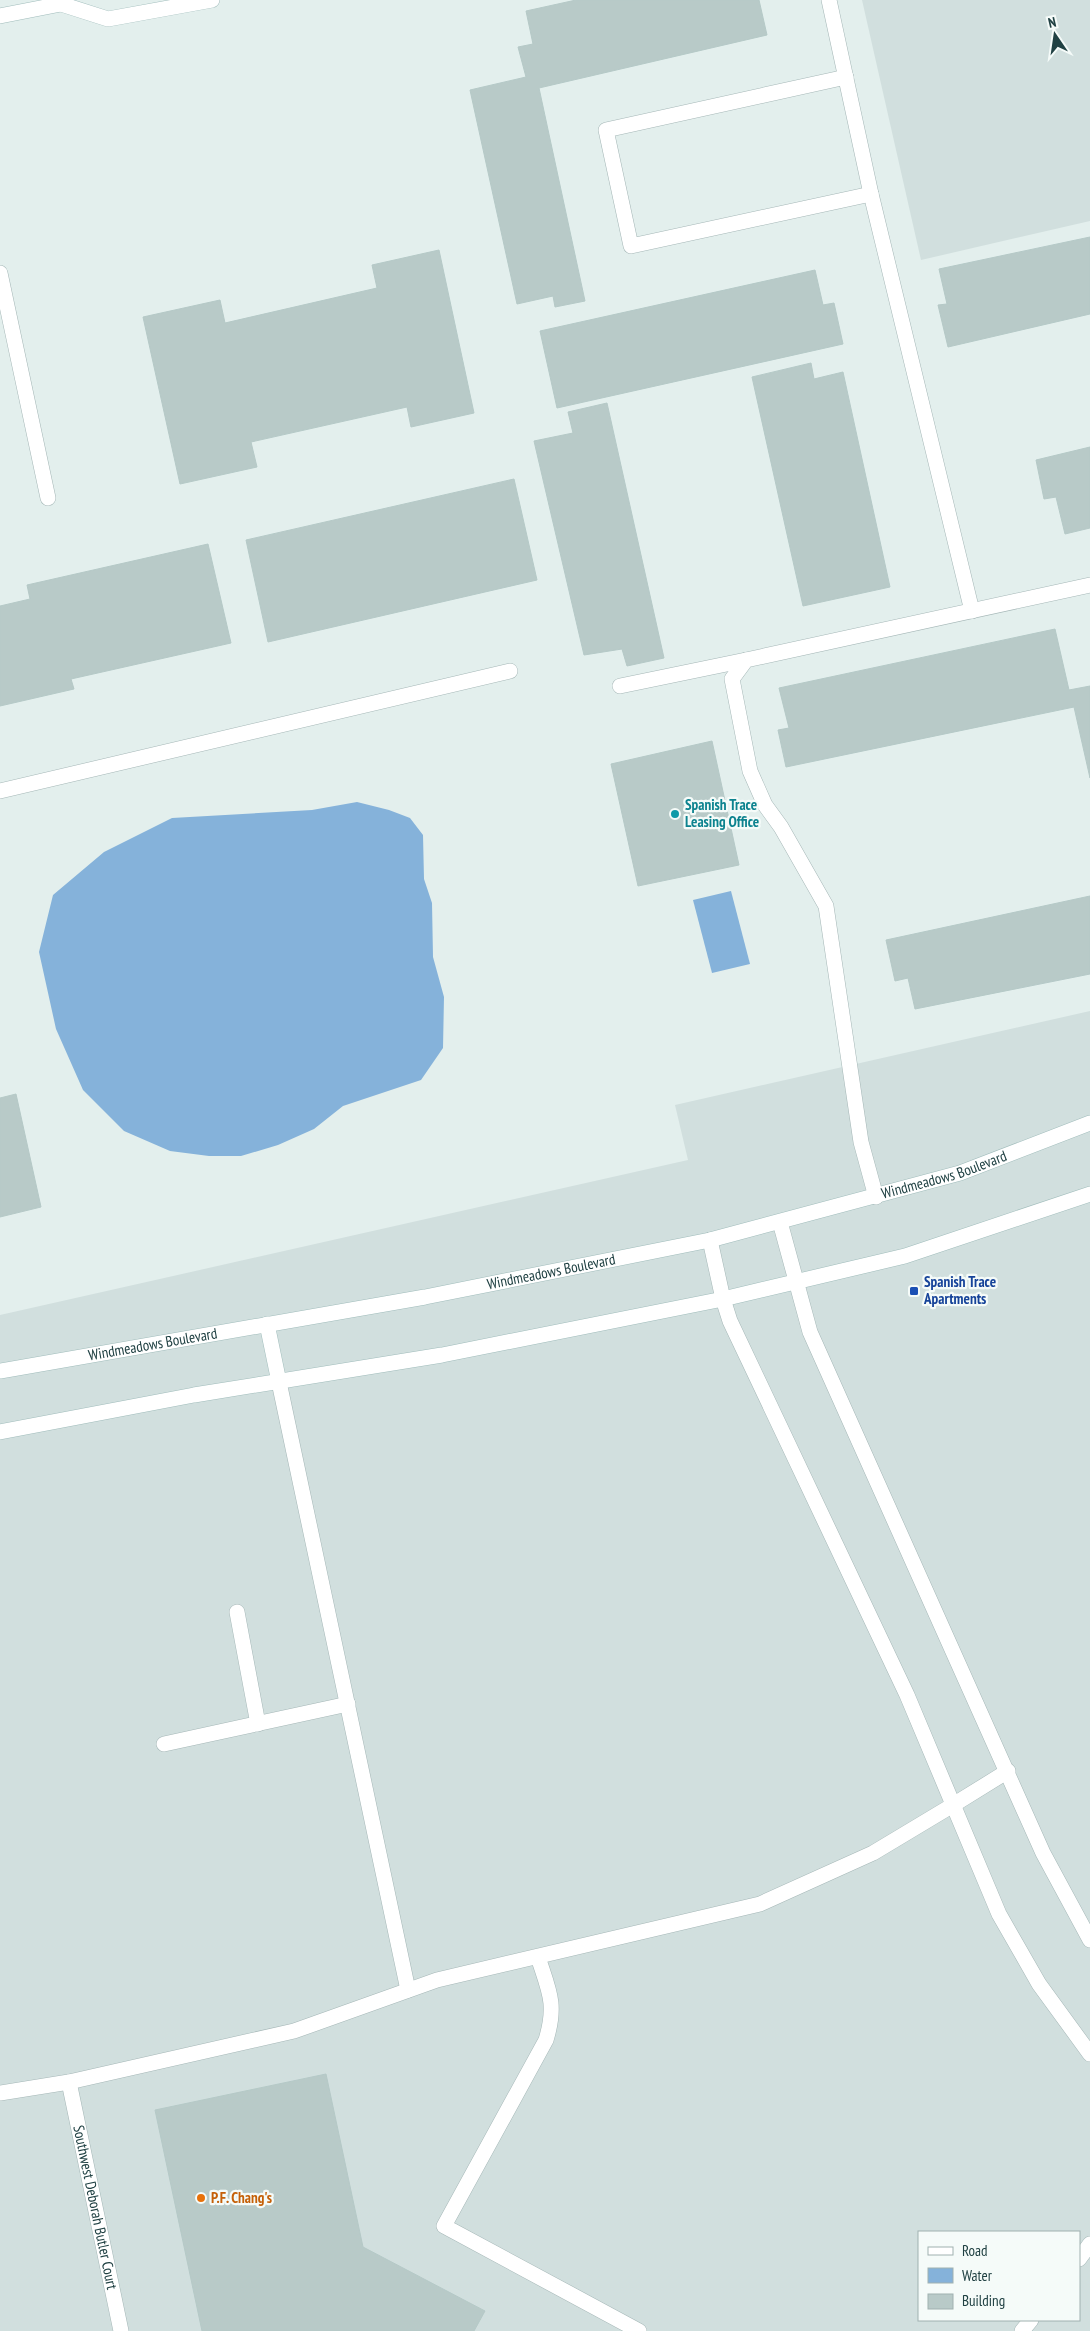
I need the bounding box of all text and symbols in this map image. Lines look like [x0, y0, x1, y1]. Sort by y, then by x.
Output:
north arrow [1030, 10, 1080, 60]
text: N [1046, 13, 1058, 32]
place label: Spanish Trace Leasing Office [685, 795, 759, 831]
marker: Spanish Trace Leasing Office [669, 808, 681, 820]
street label: Windmeadows Boulevard [879, 1146, 1009, 1203]
street label: Windmeadows Boulevard [485, 1249, 617, 1293]
place label: Spanish Trace Apartments [923, 1272, 996, 1308]
marker: Spanish Trace Apartments [908, 1285, 920, 1297]
street label: Windmeadows Boulevard [87, 1323, 218, 1364]
street label: Southwest Deborah Butler Court [69, 2123, 122, 2291]
place label: P.F. Chang's [211, 2188, 272, 2207]
marker: P.F. Chang's [195, 2192, 207, 2204]
legend [918, 2231, 1080, 2321]
text: Road [962, 2241, 988, 2260]
text: Water [962, 2266, 993, 2285]
text: Building [962, 2291, 1005, 2310]

